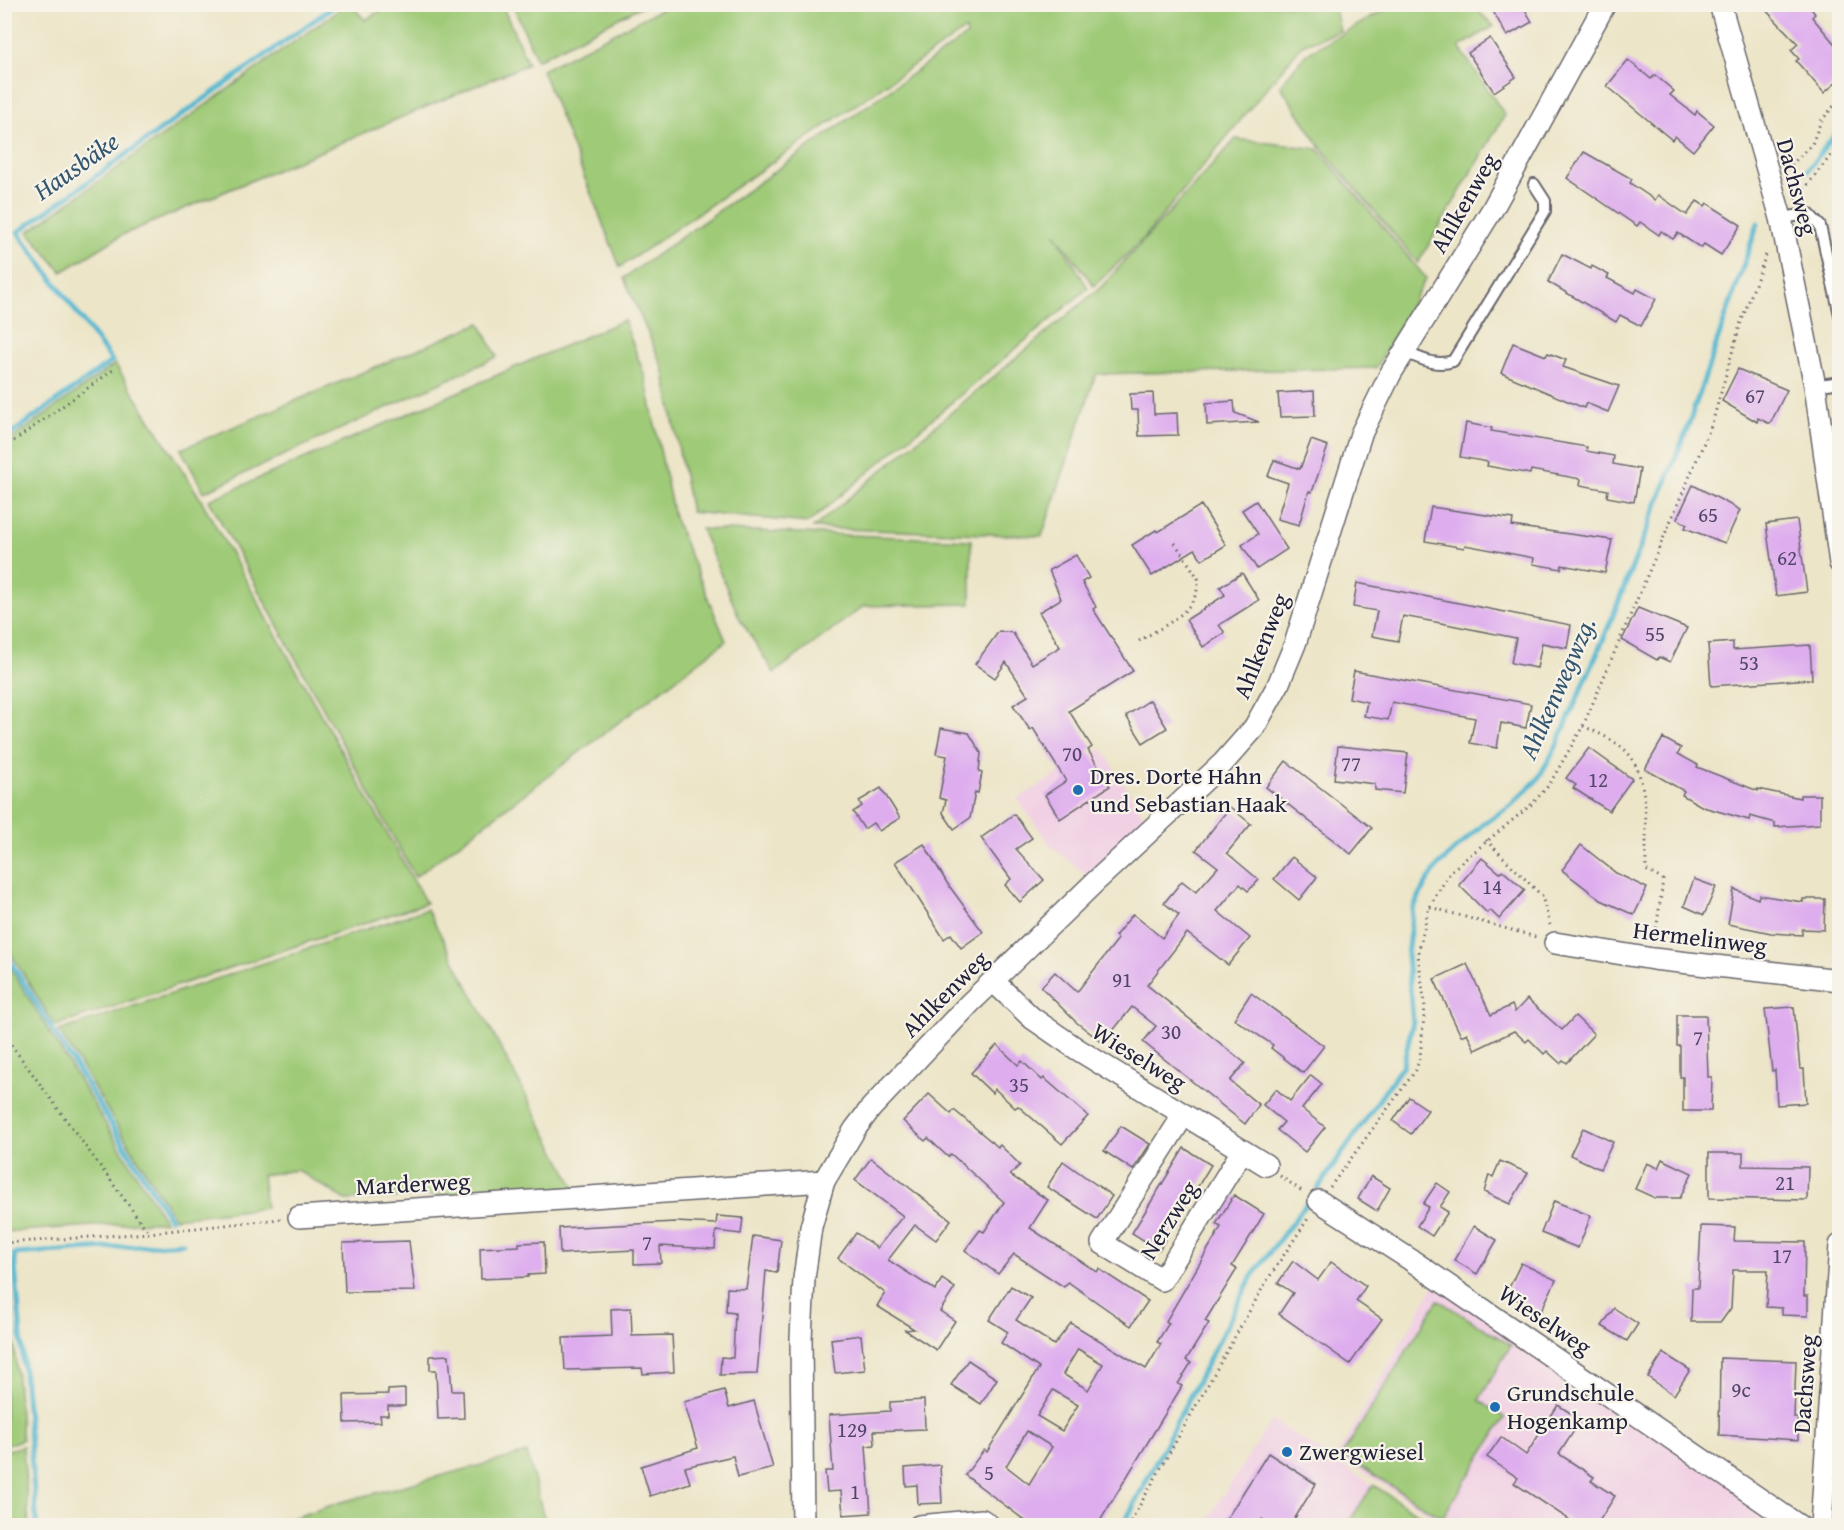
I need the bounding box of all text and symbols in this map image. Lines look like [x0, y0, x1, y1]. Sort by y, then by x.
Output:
water label: Hausbäke [24, 122, 127, 210]
street label: Dachsweg [1768, 135, 1827, 239]
street label: Ahlkenweg [1421, 146, 1506, 260]
house number: 67 [1745, 380, 1765, 411]
house number: 65 [1698, 499, 1718, 530]
house number: 62 [1777, 542, 1797, 573]
street label: Ahlkenweg [1224, 588, 1298, 704]
water label: Ahlkenwegwzg. [1507, 610, 1605, 766]
house number: 55 [1645, 618, 1665, 649]
house number: 53 [1739, 647, 1759, 678]
house number: 70 [1062, 738, 1082, 769]
house number: 77 [1341, 748, 1361, 779]
place label: Dres. Dorte Hahn und Sebastian Haak [1090, 758, 1288, 821]
house number: 12 [1588, 764, 1608, 795]
marker: Dres. Dorte Hahn und Sebastian Haak [1071, 783, 1085, 797]
house number: 14 [1482, 871, 1502, 902]
street label: Hermelinweg [1631, 912, 1769, 963]
street label: Ahlkenweg [893, 942, 996, 1045]
house number: 91 [1112, 964, 1132, 995]
street label: Wieselweg [1085, 1014, 1193, 1099]
house number: 30 [1161, 1016, 1181, 1047]
house number: 7 [1693, 1022, 1703, 1053]
house number: 35 [1009, 1069, 1029, 1100]
street label: Marderweg [355, 1163, 471, 1204]
house number: 21 [1775, 1167, 1795, 1198]
street label: Nerzweg [1131, 1173, 1207, 1266]
house number: 7 [642, 1227, 652, 1258]
house number: 17 [1772, 1240, 1792, 1271]
street label: Wieselweg [1492, 1276, 1599, 1364]
street label: Dachsweg [1784, 1333, 1825, 1435]
house number: 9c [1731, 1374, 1751, 1405]
place label: Grundschule Hogenkamp [1507, 1375, 1635, 1438]
marker: Grundschule Hogenkamp [1488, 1400, 1502, 1414]
house number: 129 [837, 1414, 867, 1445]
place label: Zwergwiesel [1299, 1434, 1424, 1469]
marker: Zwergwiesel [1280, 1445, 1294, 1459]
house number: 5 [984, 1457, 994, 1488]
house number: 1 [850, 1476, 860, 1507]

